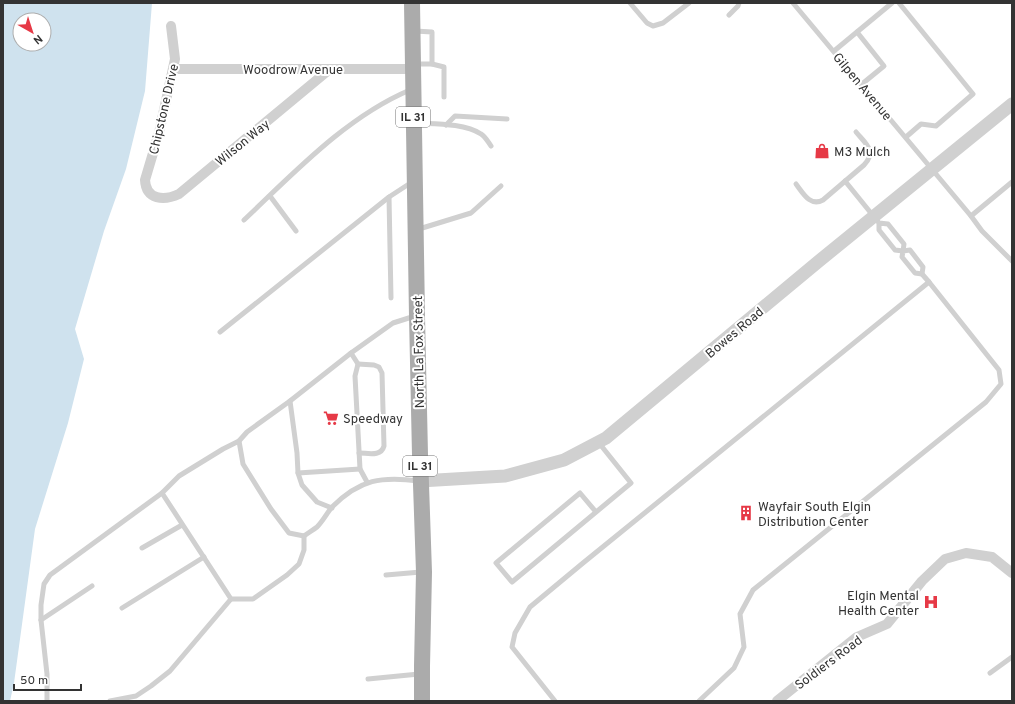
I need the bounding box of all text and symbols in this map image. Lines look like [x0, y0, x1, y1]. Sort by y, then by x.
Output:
north arrow [12, 12, 52, 52]
text: N [30, 31, 45, 47]
street label: Gilpen Avenue [828, 50, 894, 124]
street label: Chipstone Drive [147, 63, 183, 156]
street label: Woodrow Avenue [243, 63, 343, 79]
road number: IL 31 [396, 107, 430, 127]
street label: Wilson Way [213, 117, 274, 170]
shop icon: M3 Mulch [813, 142, 831, 160]
place label: M3 Mulch [834, 145, 890, 161]
street label: North La Fox Street [411, 295, 429, 408]
street label: Bowes Road [703, 305, 768, 362]
supermarket icon: Speedway [322, 409, 340, 427]
place label: Speedway [343, 412, 403, 428]
road number: IL 31 [403, 456, 437, 476]
place label: Wayfair South Elgin Distribution Center [758, 500, 871, 531]
building icon: Wayfair South Elgin Distribution Center [737, 504, 755, 522]
place label: Elgin Mental Health Center [838, 589, 919, 620]
hospital icon: Elgin Mental Health Center [922, 593, 940, 611]
street label: Soldiers Road [792, 633, 866, 694]
scale bar [14, 666, 81, 692]
text: 50 m [20, 673, 48, 689]

